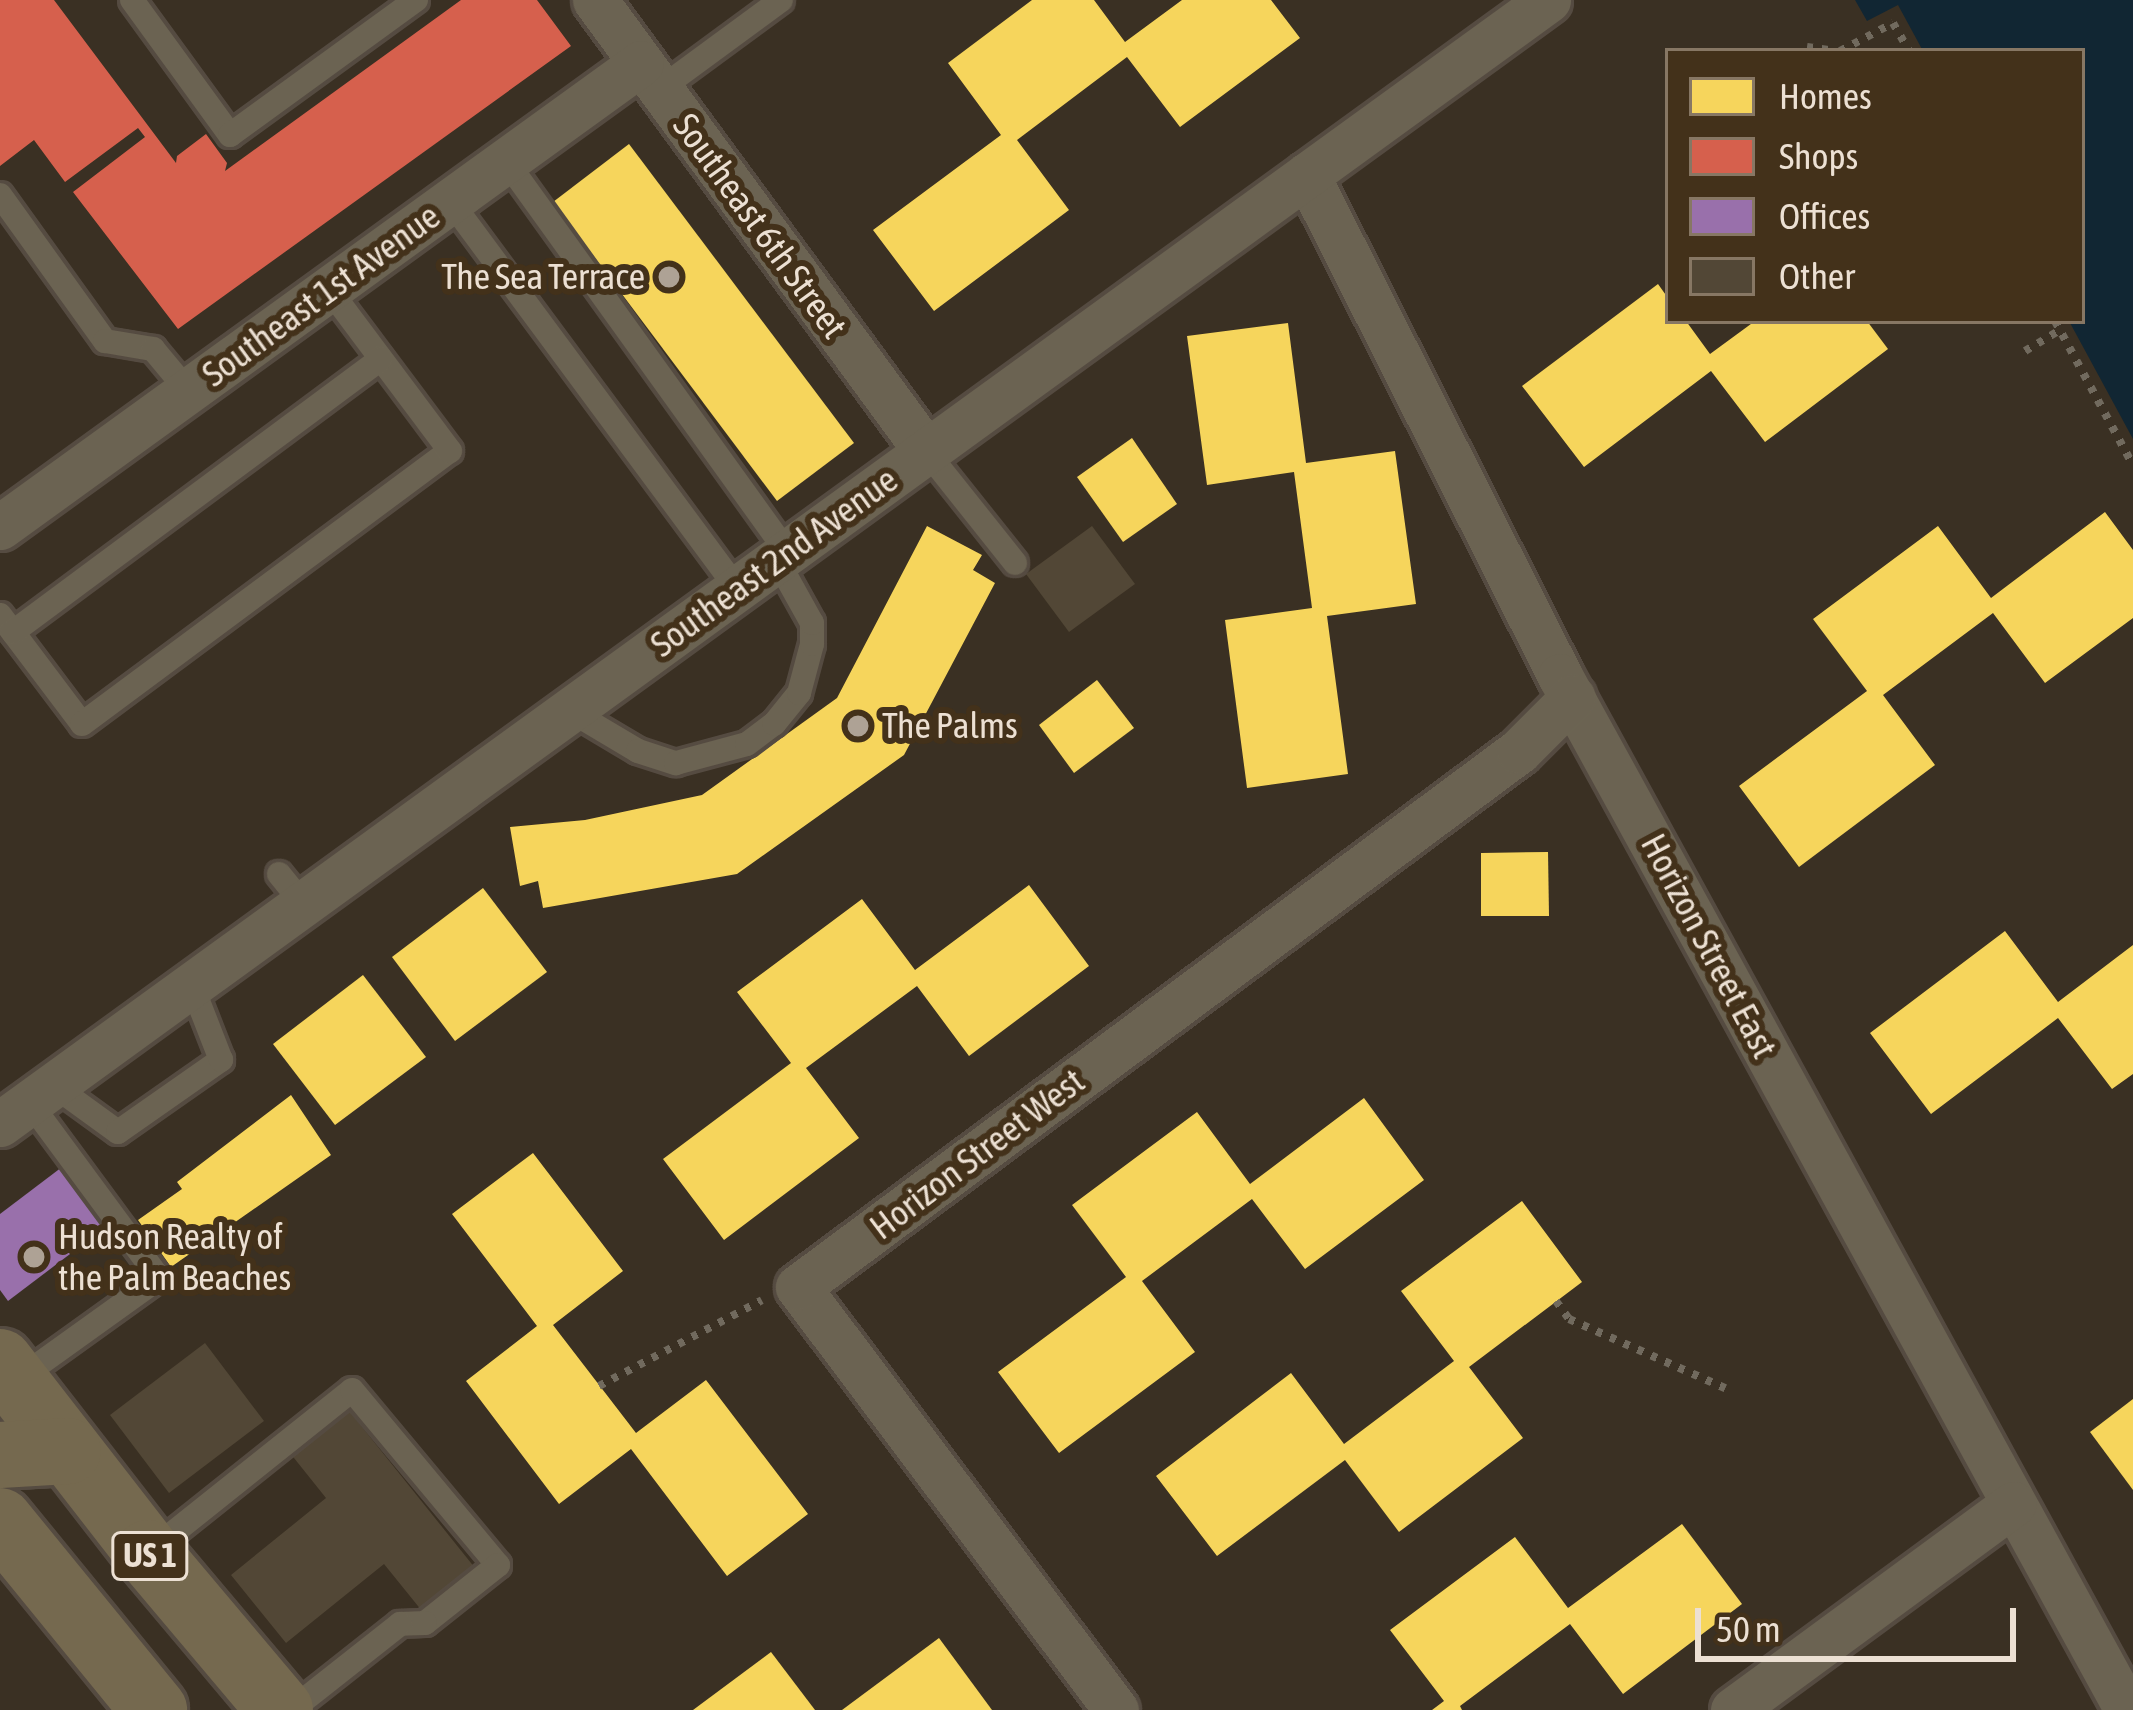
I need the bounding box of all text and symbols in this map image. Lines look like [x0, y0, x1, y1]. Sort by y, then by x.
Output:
legend [1665, 48, 2085, 324]
text: Homes [1779, 75, 1872, 117]
street label: Southeast 6th Street [664, 105, 856, 347]
text: Shops [1779, 135, 1858, 177]
street label: Southeast 1st Avenue [194, 194, 448, 396]
text: Offices [1779, 195, 1870, 237]
place label: The Sea Terrace [441, 255, 645, 299]
text: Other [1779, 255, 1855, 297]
marker: The Sea Terrace [656, 264, 682, 290]
street label: Southeast 2nd Avenue [642, 458, 906, 666]
place label: The Palms [882, 704, 1018, 748]
marker: The Palms [845, 713, 871, 739]
street label: Horizon Street East [1632, 826, 1786, 1066]
street label: Horizon Street West [861, 1059, 1093, 1249]
place label: Hudson Realty of the Palm Beaches [58, 1214, 291, 1299]
marker: Hudson Realty of the Palm Beaches [21, 1244, 47, 1270]
road number: US 1 [111, 1529, 189, 1583]
scale bar [1701, 1584, 2022, 1658]
text: 50 m [1716, 1608, 1781, 1650]

